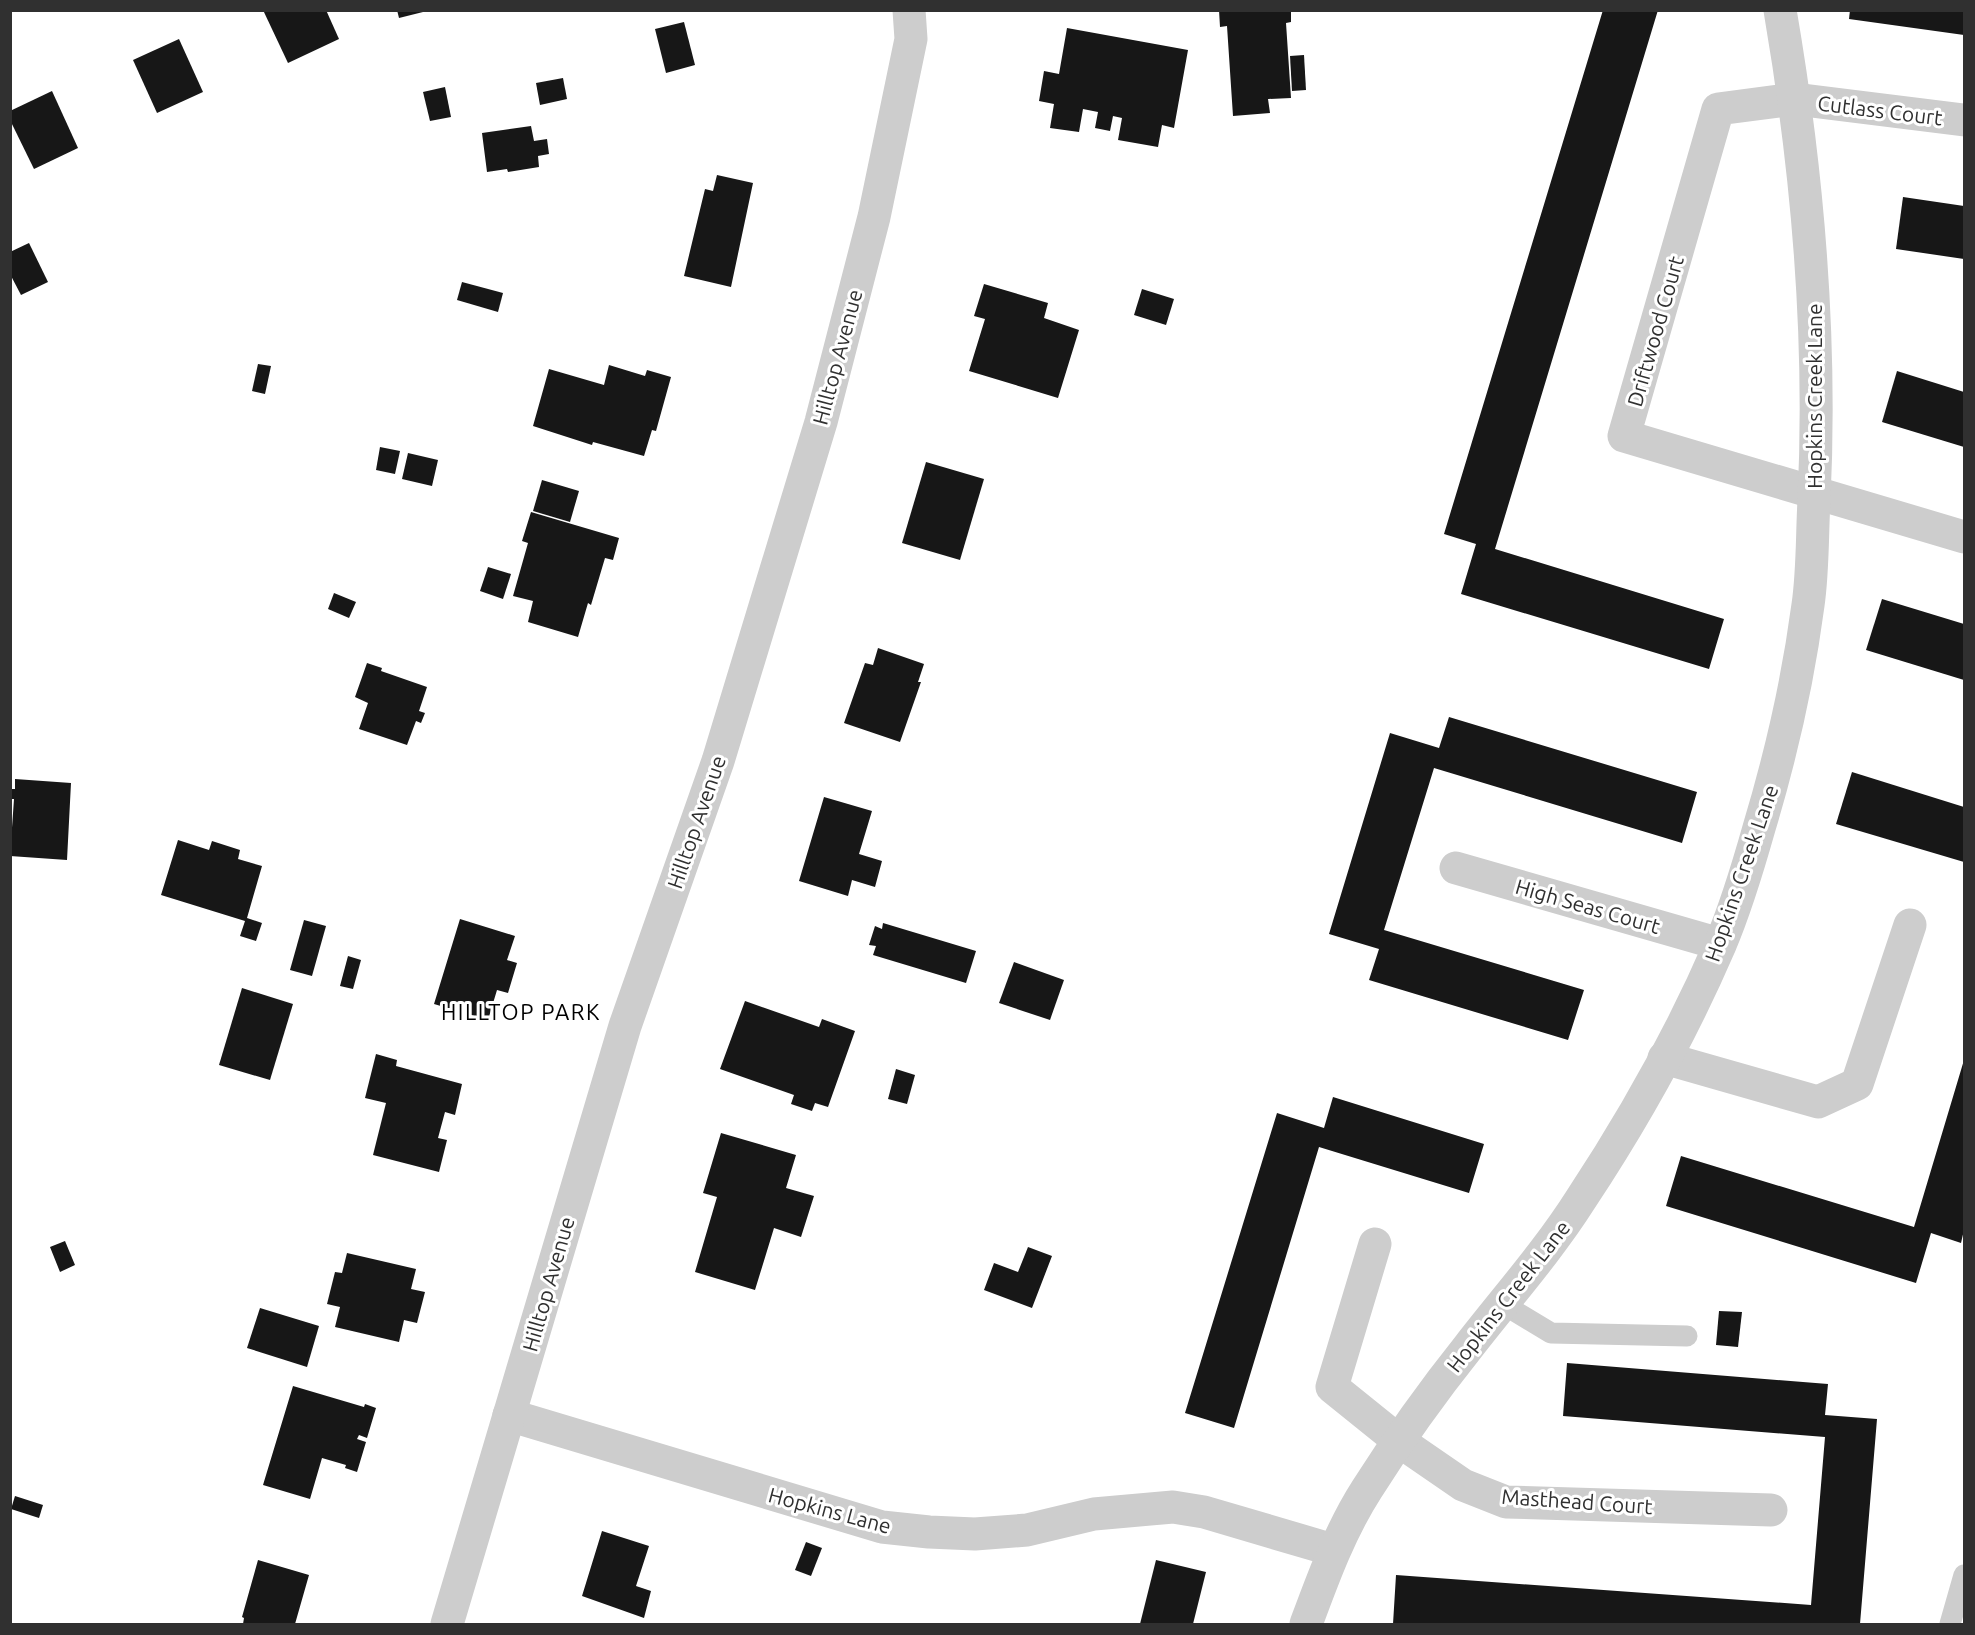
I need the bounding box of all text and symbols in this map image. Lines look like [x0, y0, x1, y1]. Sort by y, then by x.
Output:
street label: Cutlass Court [1816, 90, 1944, 130]
street label: Driftwood Court [1622, 253, 1688, 409]
street label: Hilltop Avenue [807, 287, 867, 427]
street label: Hopkins Creek Lane [1802, 303, 1826, 489]
street label: Hilltop Avenue [662, 752, 730, 892]
street label: Hopkins Creek Lane [1699, 781, 1783, 965]
street label: High Seas Court [1513, 874, 1663, 938]
district label: HILLTOP PARK [441, 999, 601, 1024]
street label: Hilltop Avenue [517, 1214, 579, 1354]
street label: Hopkins Creek Lane [1441, 1216, 1575, 1376]
street label: Hopkins Lane [766, 1482, 894, 1538]
street label: Masthead Court [1501, 1484, 1653, 1518]

